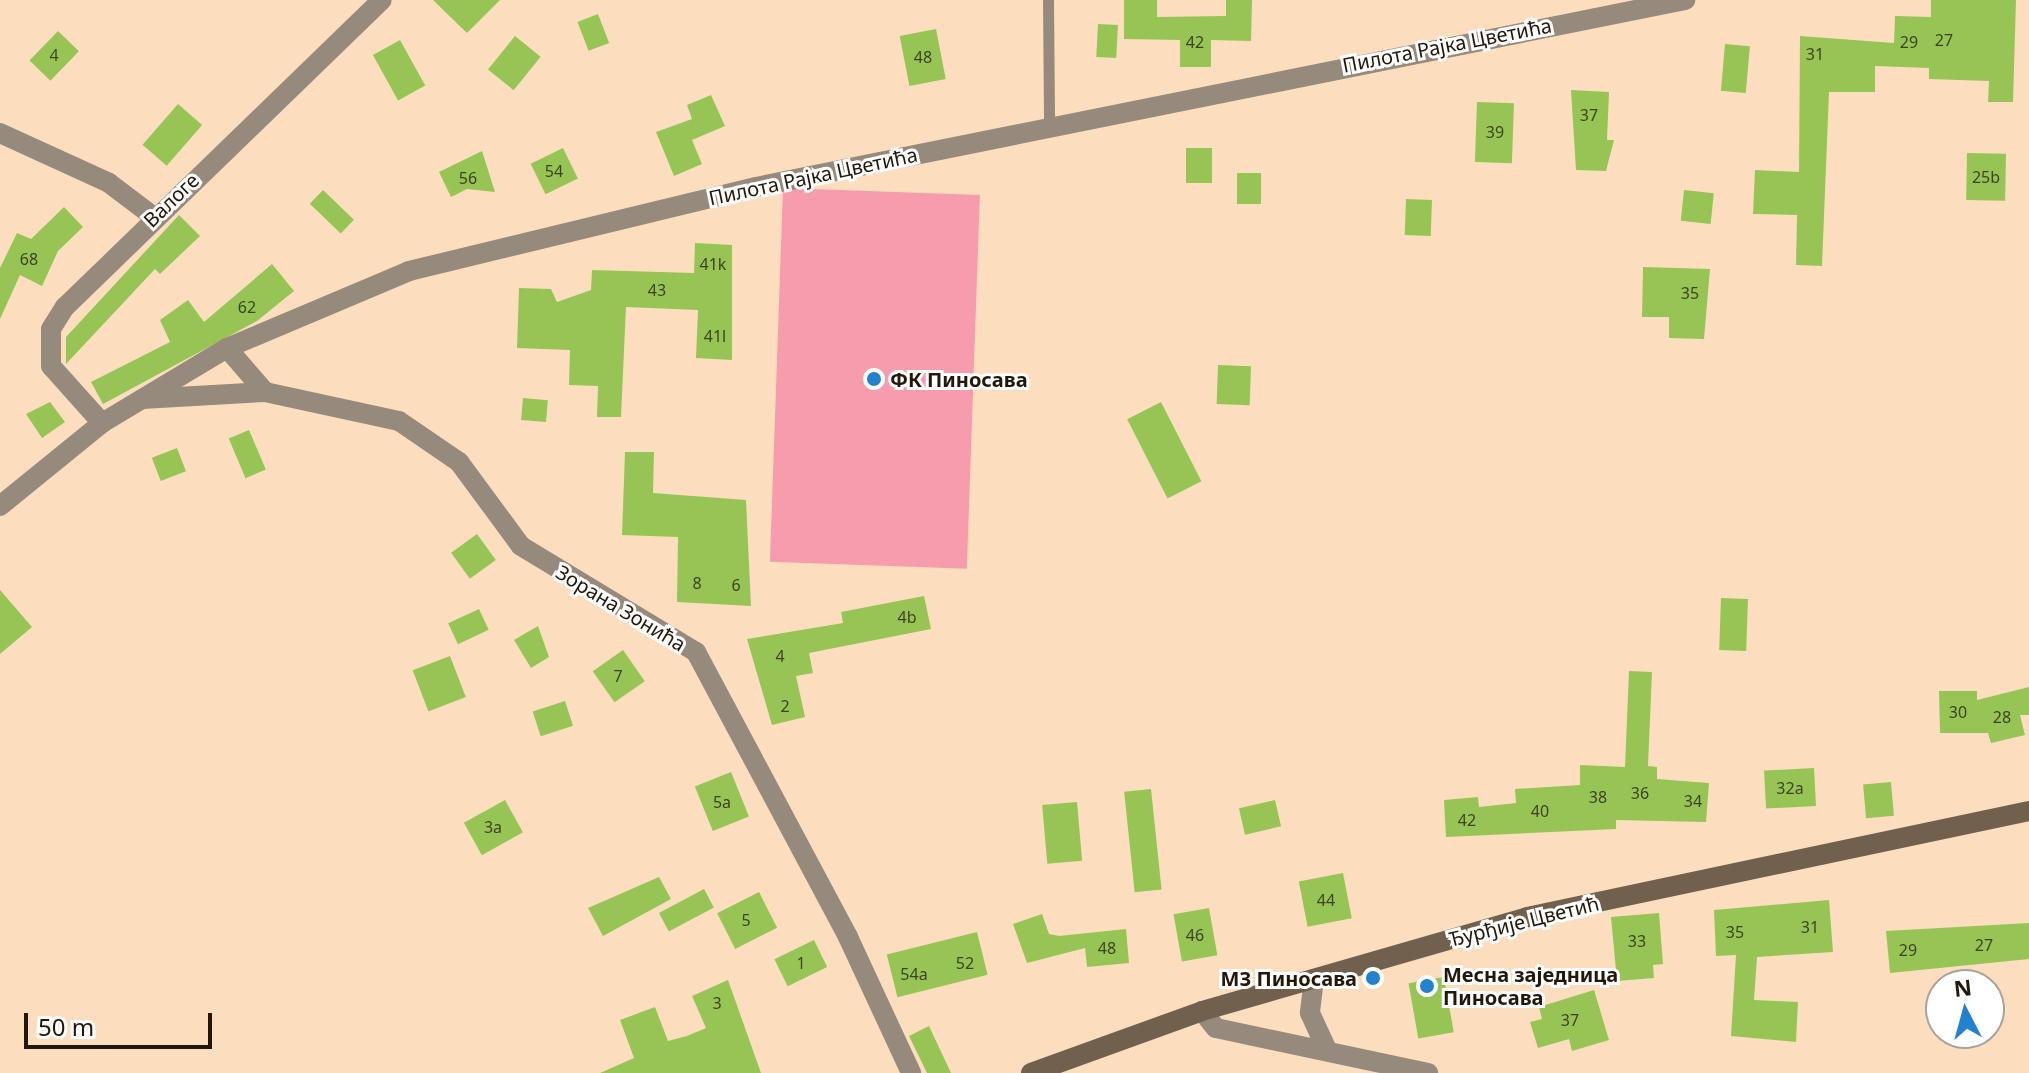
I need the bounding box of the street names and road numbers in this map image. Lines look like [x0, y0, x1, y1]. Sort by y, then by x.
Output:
street label: Пилота Рајка Цветића [1340, 13, 1554, 77]
street label: Пилота Рајка Цветића [707, 142, 919, 210]
street label: Валоге [138, 168, 204, 232]
street label: Зорана Зонића [552, 560, 690, 656]
street label: Ђурђије Цветић [1447, 891, 1601, 951]

